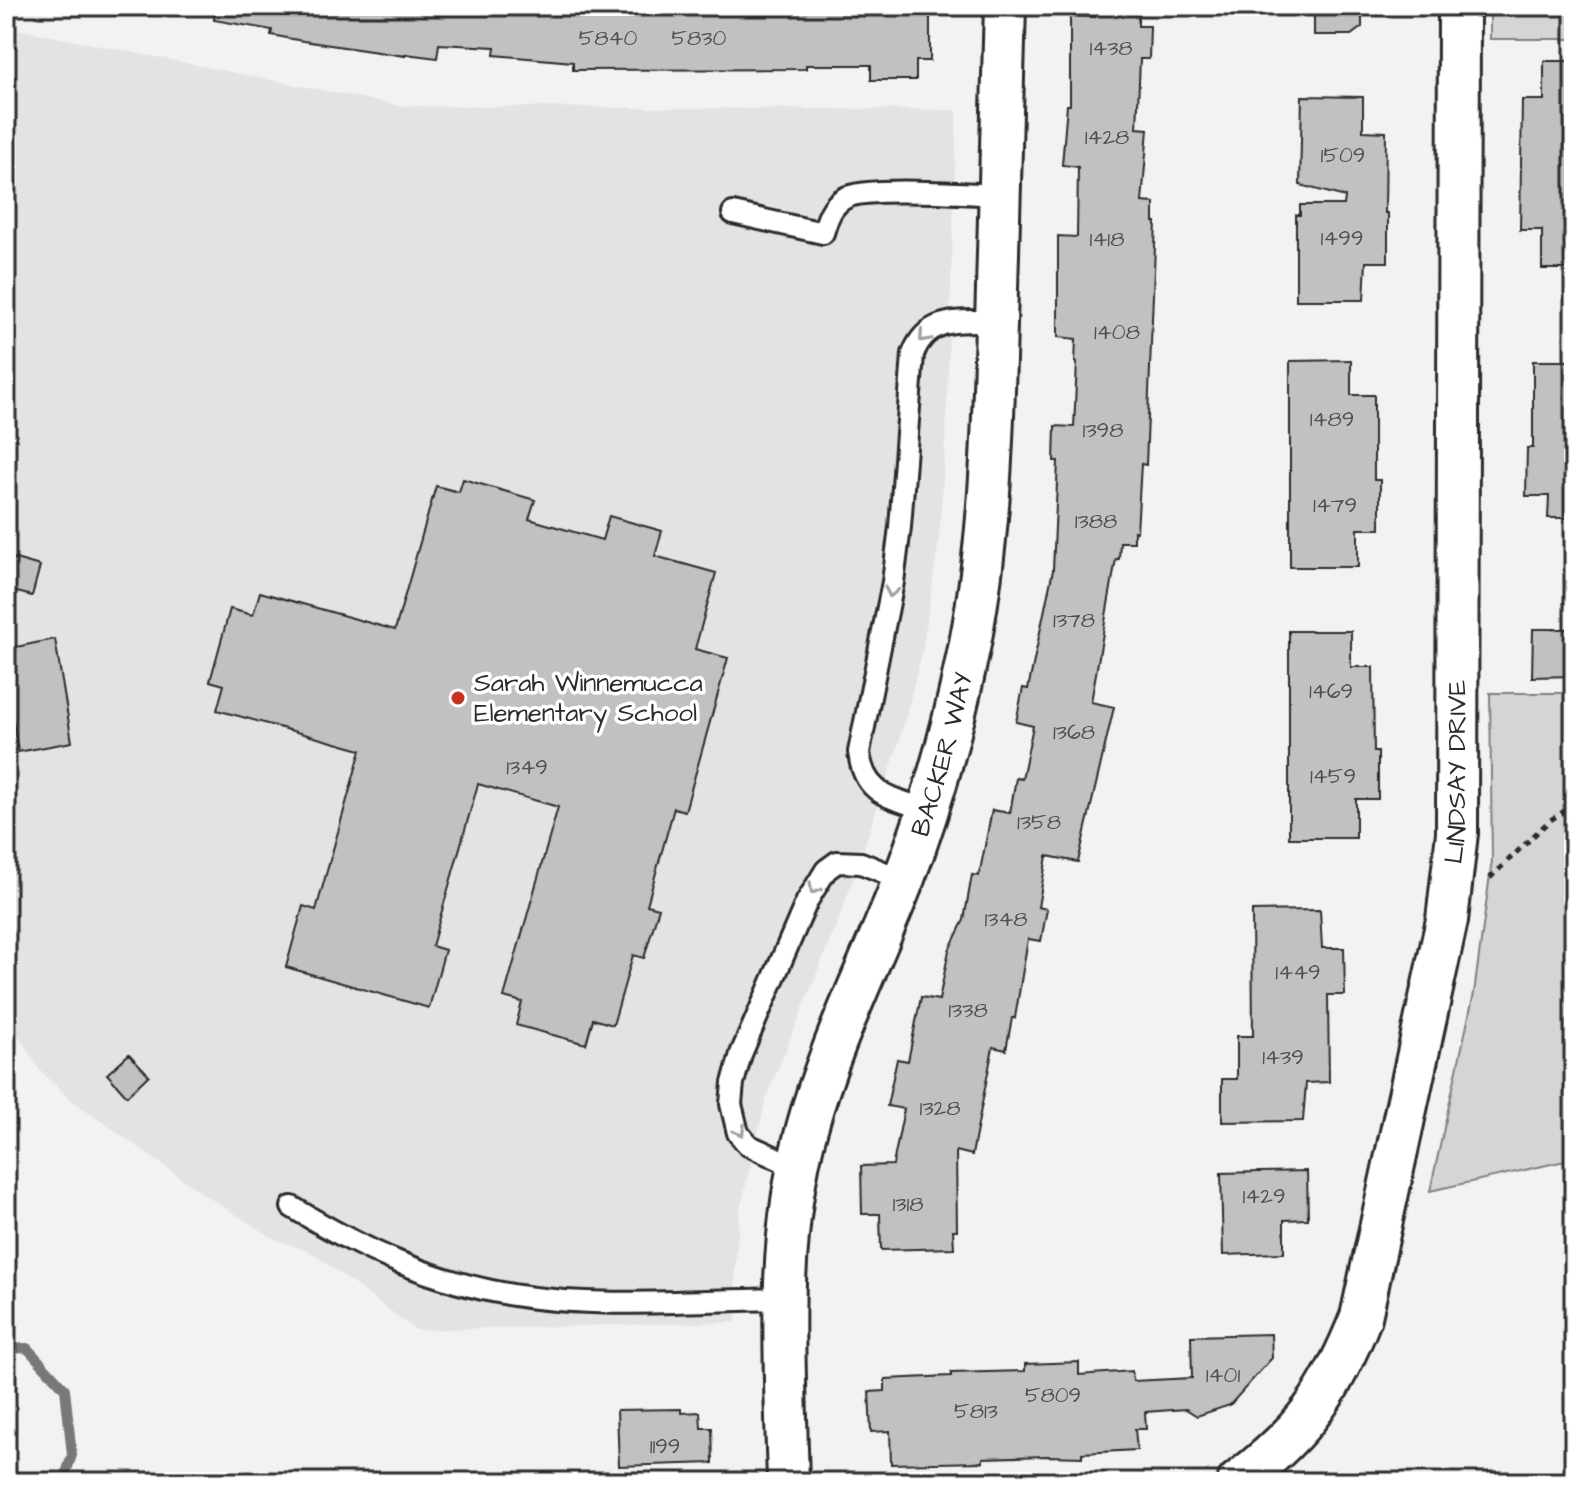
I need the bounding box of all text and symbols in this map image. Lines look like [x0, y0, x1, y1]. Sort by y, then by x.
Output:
house number: 5840 [579, 23, 637, 54]
house number: 5830 [672, 23, 727, 54]
house number: 1438 [1089, 33, 1133, 64]
house number: 1428 [1085, 122, 1129, 153]
house number: 1509 [1321, 140, 1365, 171]
house number: 1499 [1321, 223, 1363, 254]
house number: 1418 [1090, 224, 1124, 255]
house number: 1408 [1094, 317, 1140, 348]
one-way arrow [919, 328, 933, 342]
house number: 1489 [1310, 404, 1354, 435]
house number: 1398 [1083, 415, 1123, 446]
house number: 1479 [1313, 490, 1357, 521]
house number: 1388 [1075, 506, 1117, 537]
one-way arrow [883, 585, 900, 598]
house number: 1378 [1053, 605, 1095, 636]
place label: Sarah Winnemucca Elementary School [474, 665, 703, 733]
street label: BACKER WAY [902, 669, 982, 841]
house number: 1469 [1309, 676, 1353, 707]
street label: LINDSAY DRIVE [1436, 680, 1476, 866]
marker: Sarah Winnemucca Elementary School [449, 689, 467, 707]
house number: 1368 [1053, 717, 1095, 748]
house number: 1349 [506, 752, 548, 783]
house number: 1459 [1310, 761, 1356, 792]
house number: 1358 [1017, 807, 1061, 838]
one-way arrow [808, 880, 824, 895]
house number: 1348 [984, 904, 1028, 935]
house number: 1449 [1275, 957, 1321, 988]
house number: 1338 [948, 995, 988, 1026]
house number: 1439 [1262, 1042, 1304, 1073]
house number: 1328 [920, 1093, 960, 1124]
one-way arrow [730, 1123, 745, 1137]
house number: 1429 [1243, 1181, 1285, 1212]
house number: 1318 [892, 1189, 924, 1220]
house number: 1401 [1206, 1360, 1240, 1391]
house number: 5809 [1025, 1380, 1081, 1411]
house number: 5813 [954, 1396, 998, 1427]
house number: 1199 [650, 1431, 680, 1462]

